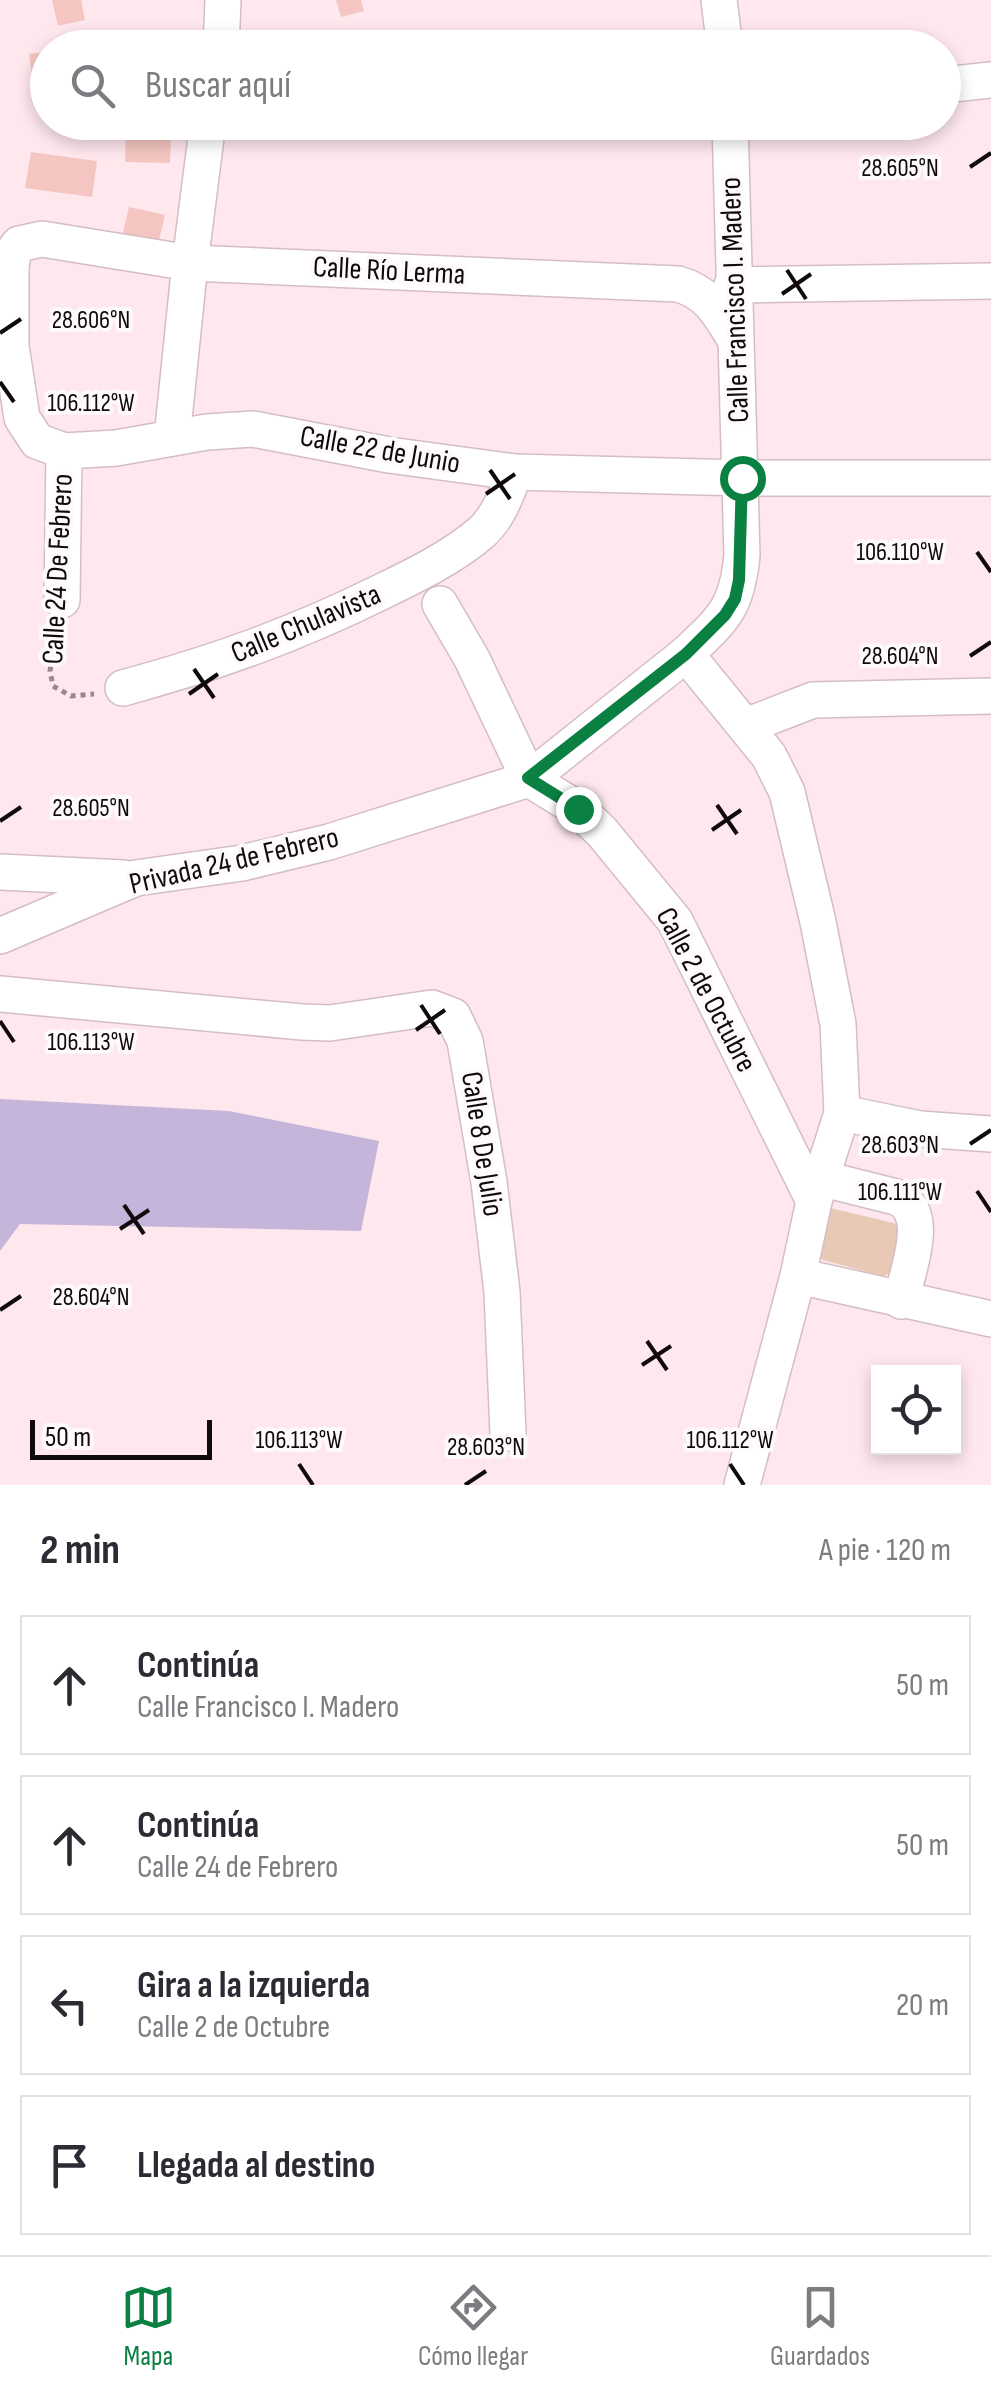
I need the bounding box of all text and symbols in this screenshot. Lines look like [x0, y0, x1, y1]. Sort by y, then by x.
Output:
search box [30, 30, 961, 140]
icon: search [65, 58, 120, 113]
text: Buscar aquí [145, 63, 291, 108]
text: 28.605°N [861, 153, 939, 184]
street label: Calle Francisco I. Madero [713, 176, 757, 424]
street label: Calle Río Lerma [312, 249, 466, 293]
text: 28.606°N [52, 305, 130, 336]
text: 106.112°W [47, 388, 135, 419]
street label: Calle 22 de Junio [297, 418, 463, 482]
route start [720, 456, 766, 502]
street label: Calle 24 De Febrero [35, 473, 81, 665]
text: 106.110°W [856, 537, 944, 568]
street label: Calle Chulavista [226, 576, 386, 672]
text: 28.604°N [861, 641, 939, 672]
route end [556, 787, 602, 833]
text: 28.605°N [52, 793, 130, 824]
street label: Privada 24 de Febrero [126, 819, 342, 903]
street label: Calle 2 de Octubre [648, 902, 764, 1078]
text: 106.113°W [48, 1027, 134, 1058]
street label: Calle 8 De Julio [453, 1069, 511, 1219]
text: 28.603°N [861, 1130, 939, 1161]
text: 106.111°W [858, 1177, 942, 1208]
text: 28.604°N [52, 1282, 130, 1313]
map controls [871, 1365, 961, 1455]
button: locate [871, 1365, 961, 1455]
scale bar [30, 1415, 212, 1460]
text: 50 m [45, 1421, 91, 1454]
text: 106.113°W [256, 1425, 342, 1456]
text: 106.112°W [686, 1425, 774, 1456]
text: 28.603°N [447, 1432, 525, 1463]
text: 2 min [40, 1525, 120, 1576]
text: A pie · 120 m [819, 1531, 951, 1570]
text: Continúa [137, 1643, 259, 1688]
icon: ahead [42, 1658, 97, 1713]
text: 50 m [896, 1666, 949, 1705]
text: Calle Francisco I. Madero [137, 1688, 399, 1727]
text: Continúa [137, 1803, 259, 1848]
icon: ahead [42, 1818, 97, 1873]
text: 50 m [896, 1826, 949, 1865]
text: Calle 24 de Febrero [137, 1848, 338, 1887]
text: Gira a la izquierda [137, 1963, 370, 2008]
icon: left [42, 1978, 97, 2033]
text: 20 m [896, 1986, 949, 2025]
text: Calle 2 de Octubre [137, 2008, 330, 2047]
icon: arrive [42, 2138, 97, 2193]
text: Llegada al destino [137, 2143, 375, 2188]
tab: Mapa [121, 2280, 176, 2373]
tab: Cómo llegar [418, 2280, 528, 2373]
tab: Guardados [770, 2280, 870, 2373]

